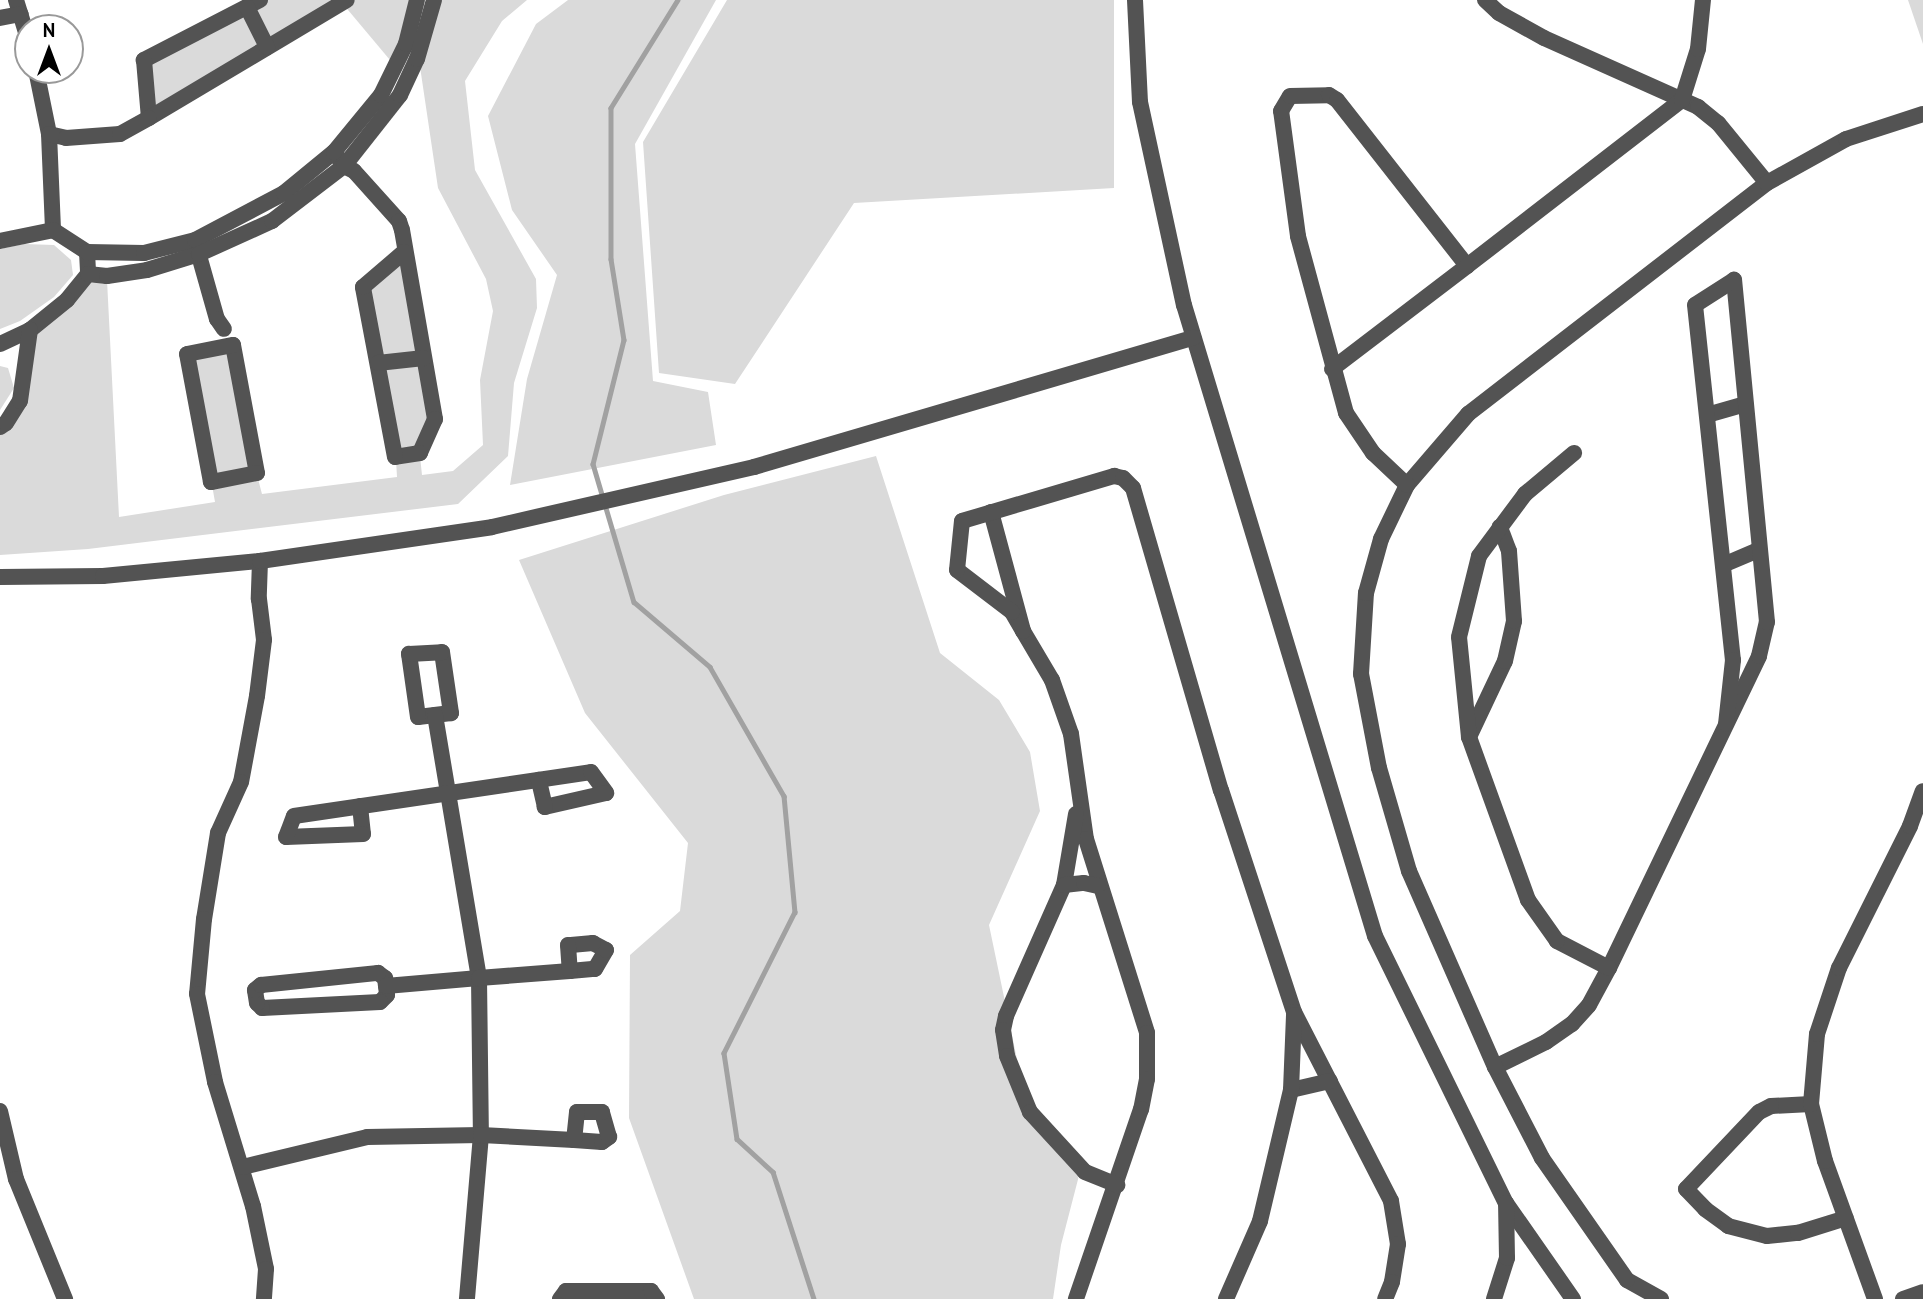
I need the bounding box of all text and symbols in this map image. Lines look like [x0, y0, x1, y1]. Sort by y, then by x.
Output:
north arrow [14, 14, 84, 84]
text: N [43, 18, 55, 42]

